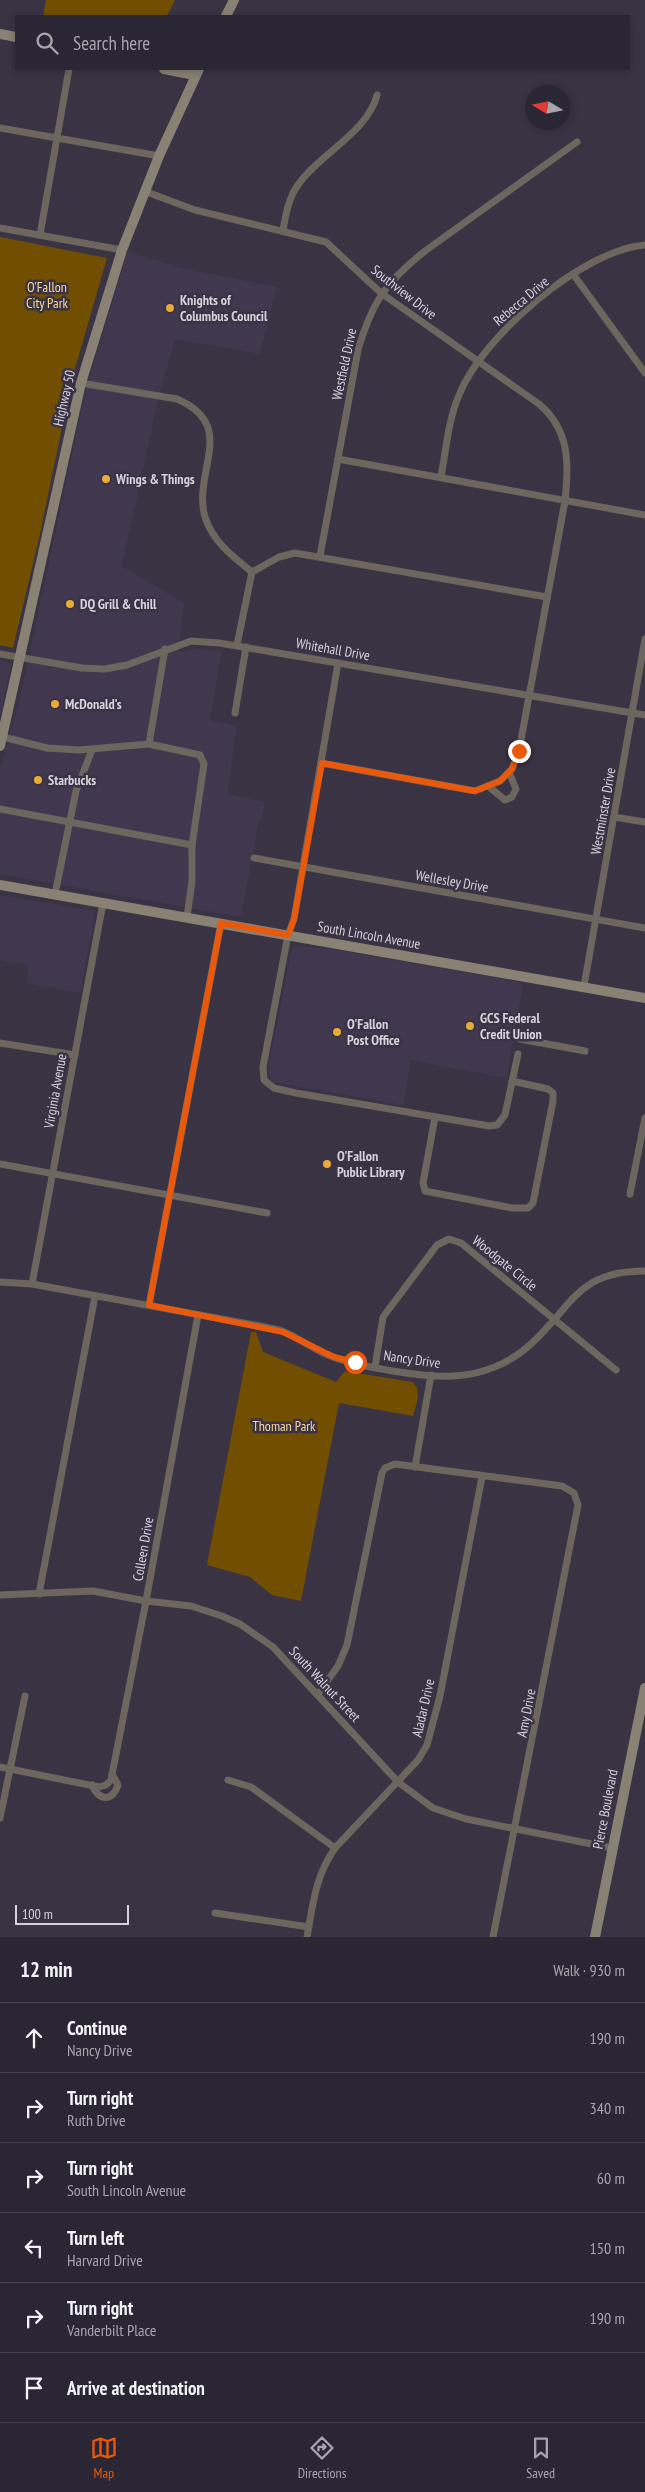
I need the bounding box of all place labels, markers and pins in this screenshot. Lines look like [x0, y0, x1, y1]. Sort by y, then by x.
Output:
place label: Knights of Columbus Council [180, 291, 268, 325]
marker: Knights of Columbus Council [164, 302, 176, 314]
place label: Wings & Things [115, 470, 195, 488]
marker: Wings & Things [100, 473, 112, 485]
place label: DQ Grill & Chill [80, 595, 157, 613]
marker: DQ Grill & Chill [64, 598, 76, 610]
place label: McDonald's [65, 695, 122, 713]
marker: McDonald's [49, 698, 61, 710]
place label: Starbucks [48, 771, 96, 789]
marker: Starbucks [32, 774, 44, 786]
place label: GCS Federal Credit Union [480, 1009, 542, 1043]
place label: O'Fallon Post Office [347, 1015, 400, 1049]
marker: GCS Federal Credit Union [464, 1020, 476, 1032]
marker: O'Fallon Post Office [331, 1026, 343, 1038]
place label: O'Fallon Public Library [337, 1147, 405, 1181]
marker: O'Fallon Public Library [321, 1158, 333, 1170]

